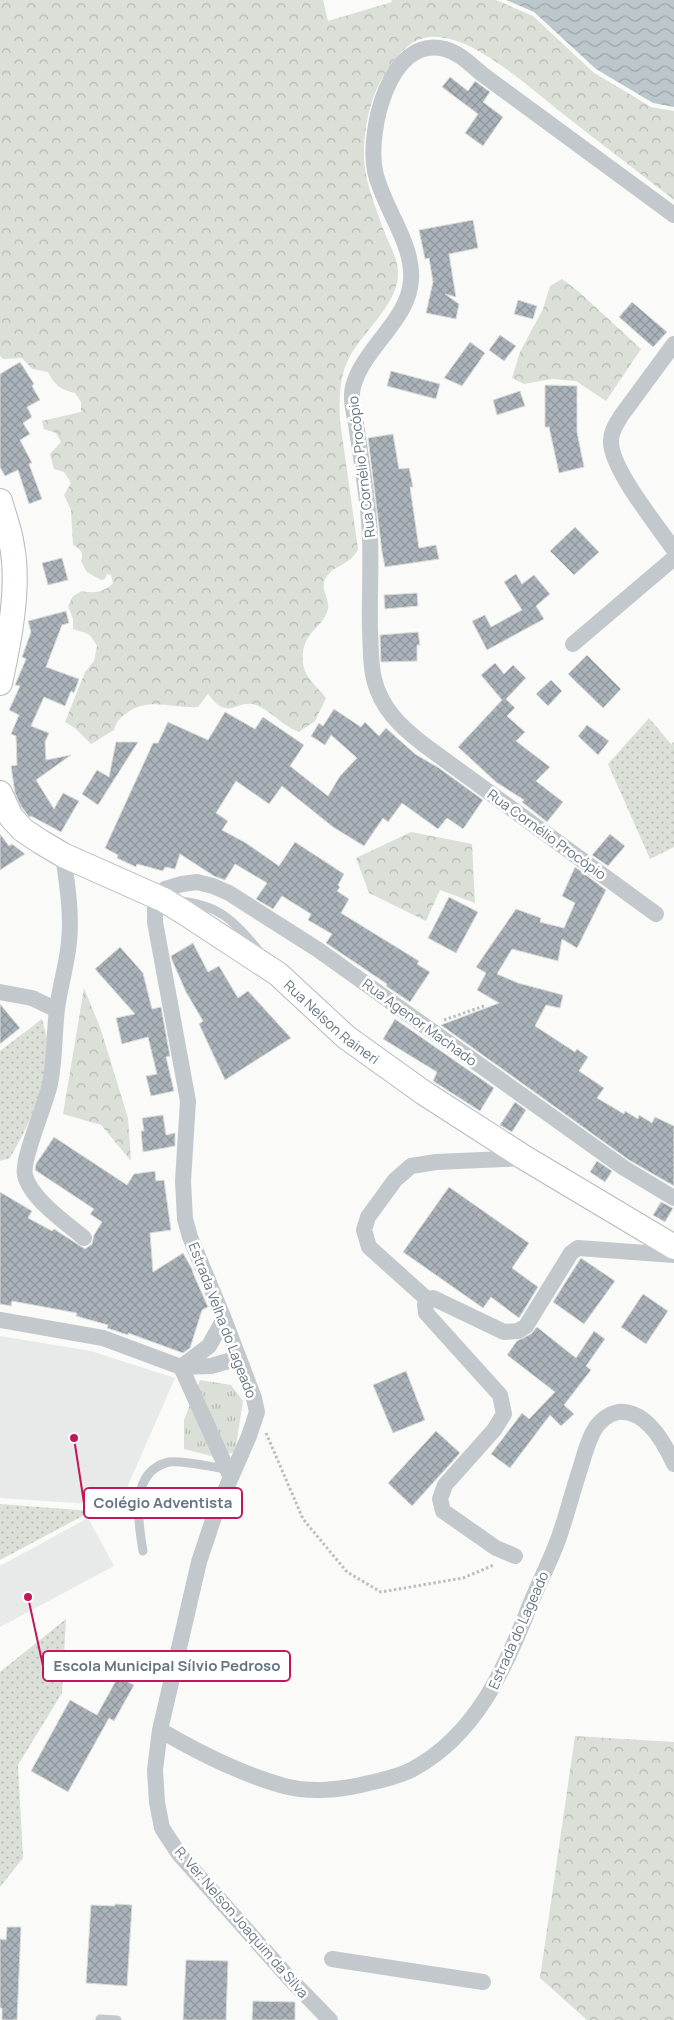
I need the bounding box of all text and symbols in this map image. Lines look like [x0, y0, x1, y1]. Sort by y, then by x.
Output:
street label: Rua Cornélio Procópio [343, 395, 379, 539]
street label: Rua Cornélio Procópio [484, 784, 610, 884]
street label: Rua Agenor Machado [359, 974, 481, 1070]
street label: Rua Nelson Raineri [280, 975, 384, 1068]
street label: Estrada Velha do Lageado [185, 1239, 261, 1401]
callout: Colégio Adventista [84, 1488, 242, 1518]
text: Colégio Adventista [94, 1492, 232, 1513]
street label: Estrada do Lageado [483, 1568, 553, 1692]
callout: Escola Municipal Sílvio Pedroso [43, 1651, 290, 1681]
text: Escola Municipal Sílvio Pedroso [53, 1655, 281, 1676]
street label: R. Ver. Nelson Joaquim da Silva [171, 1842, 313, 2002]

